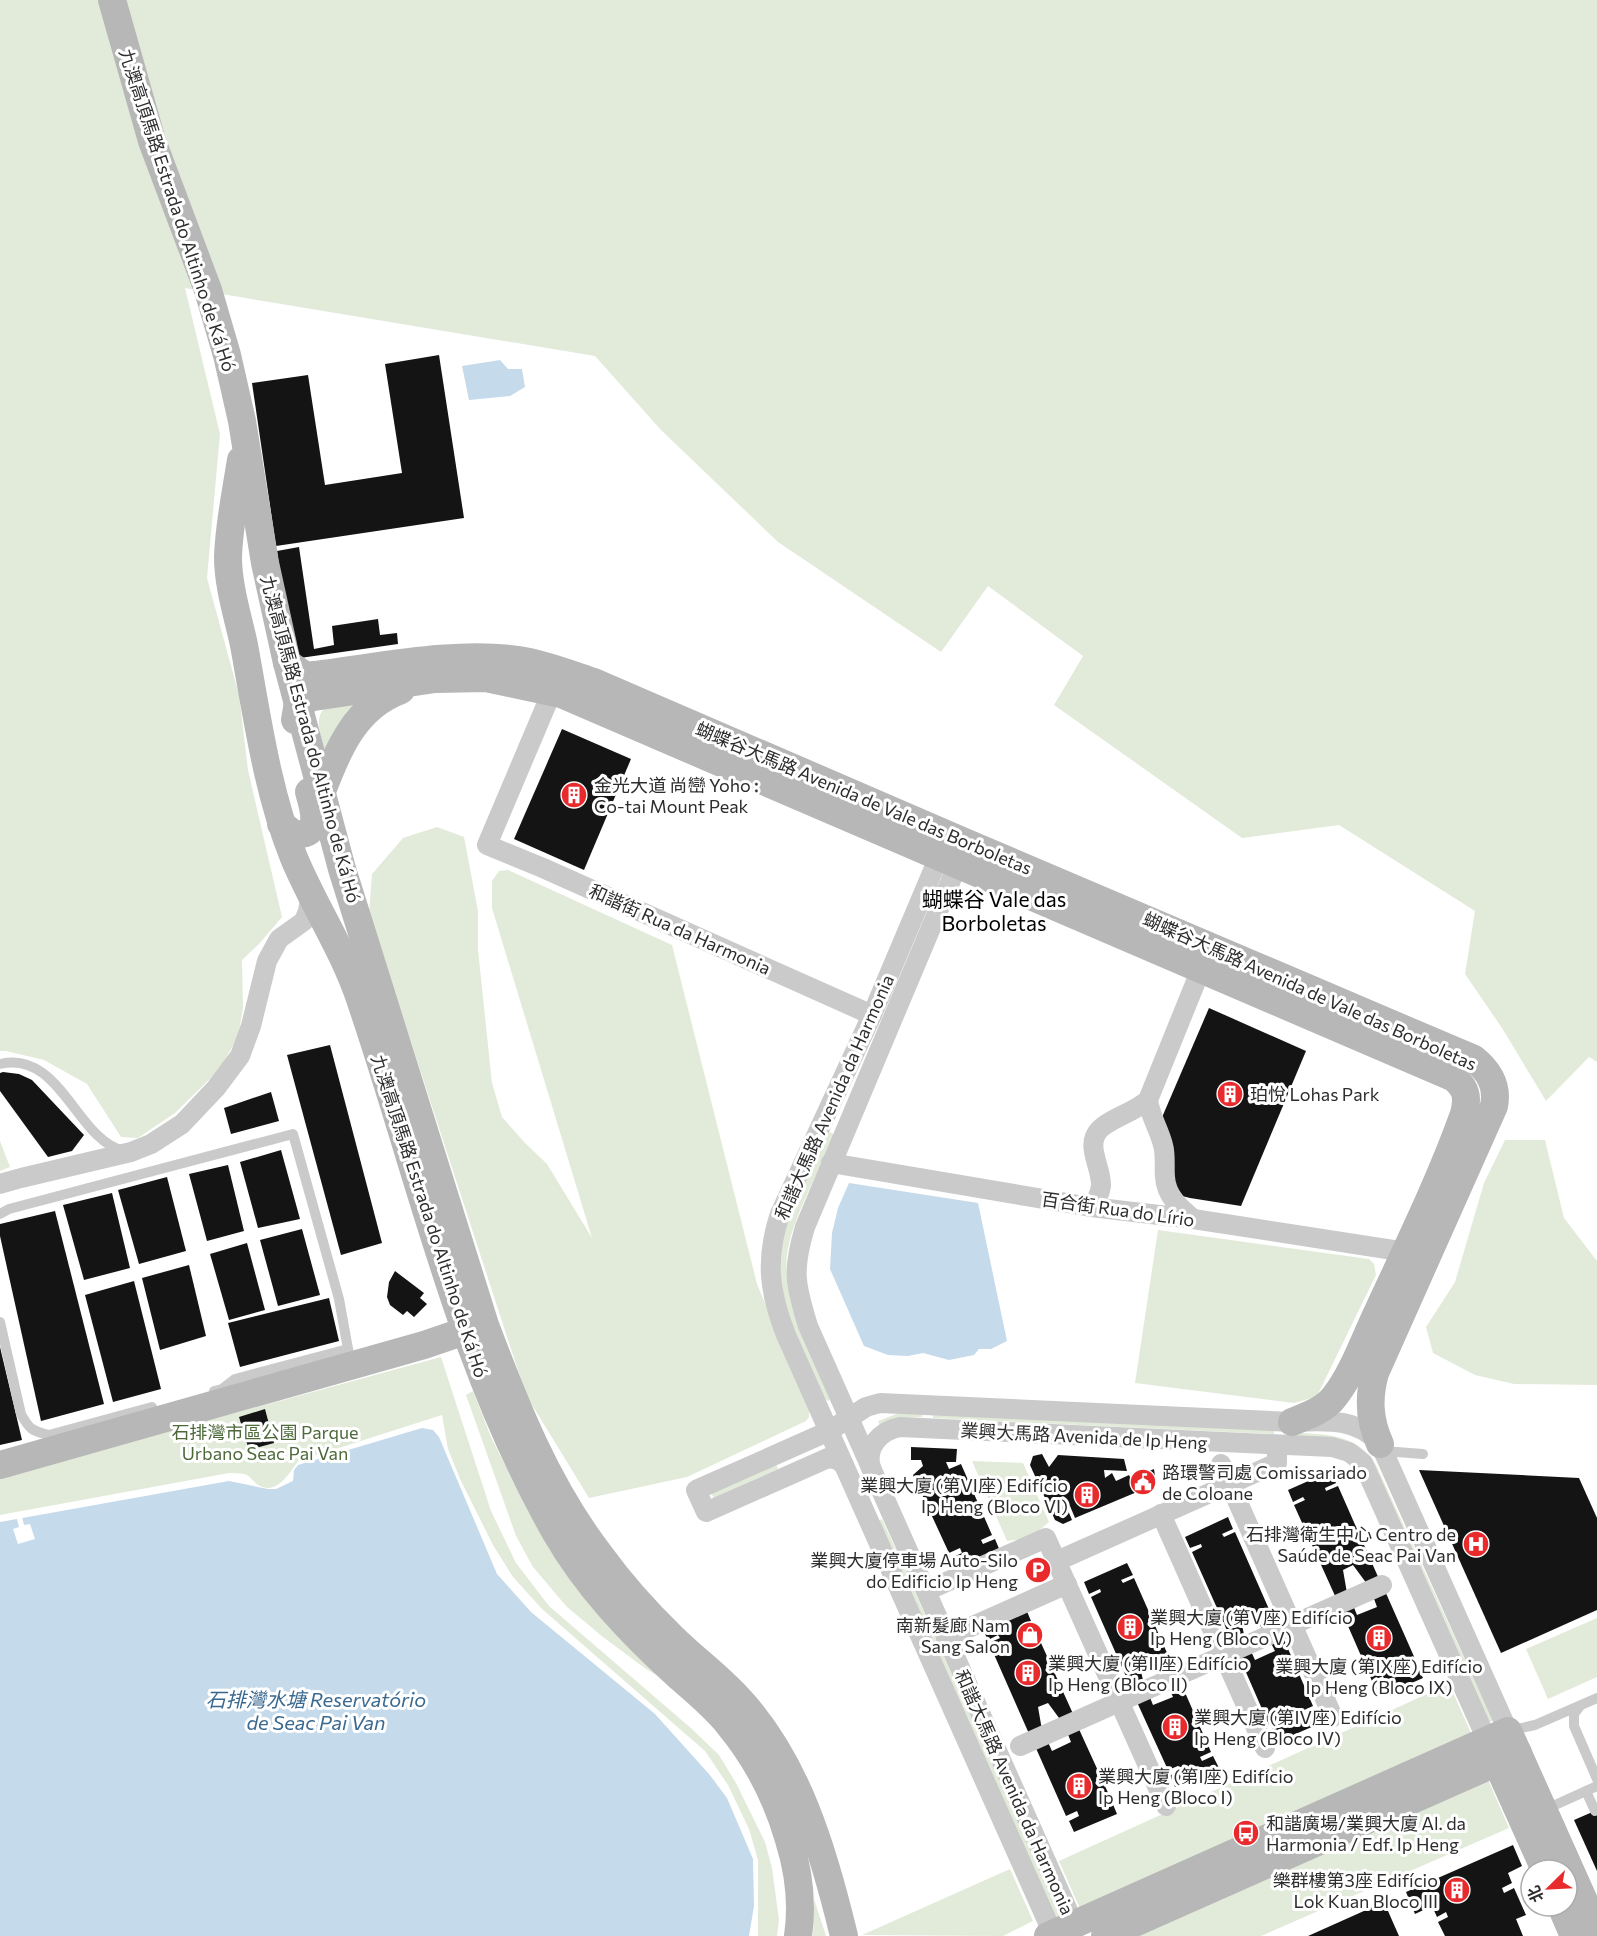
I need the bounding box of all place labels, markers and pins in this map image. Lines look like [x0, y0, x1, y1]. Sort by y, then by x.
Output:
place label: 金光大道 尚巒 Yoho : Co-tai Mount Peak [594, 774, 758, 817]
building icon: 金光大道 尚巒 Yoho : Co-tai Mount Peak [559, 780, 589, 810]
building icon: 珀悅 Lohas Park [1215, 1079, 1245, 1109]
place label: 珀悅 Lohas Park [1250, 1083, 1380, 1105]
place label: 路環警司處 Comissariado de Coloane [1162, 1461, 1367, 1504]
public building icon: 路環警司處 Comissariado de Coloane [1128, 1467, 1158, 1497]
place label: 業興大廈 (第VI座) Edifício Ip Heng (Bloco VI) [860, 1474, 1068, 1517]
building icon: 業興大廈 (第VI座) Edifício Ip Heng (Bloco VI) [1072, 1480, 1102, 1510]
place label: 石排灣衛生中心 Centro de Saúde de Seac Pai Van [1246, 1523, 1456, 1566]
hospital icon: 石排灣衛生中心 Centro de Saúde de Seac Pai Van [1461, 1529, 1491, 1559]
place label: 業興大廈停車場 Auto-Silo do Edificio Ip Heng [810, 1549, 1018, 1592]
parking icon: 業興大廈停車場 Auto-Silo do Edificio Ip Heng [1023, 1555, 1053, 1585]
place label: 業興大廈 (第V座) Edifício Ip Heng (Bloco V) [1150, 1606, 1353, 1649]
building icon: 業興大廈 (第V座) Edifício Ip Heng (Bloco V) [1115, 1612, 1145, 1642]
place label: 南新髮廊 Nam Sang Salon [896, 1614, 1010, 1657]
shop icon: 南新髮廊 Nam Sang Salon [1015, 1620, 1045, 1650]
building icon: 業興大廈 (第IX座) Edifício Ip Heng (Bloco IX) [1364, 1623, 1394, 1653]
place label: 業興大廈 (第II座) Edifício Ip Heng (Bloco II) [1048, 1652, 1249, 1695]
place label: 業興大廈 (第IX座) Edifício Ip Heng (Bloco IX) [1275, 1655, 1483, 1698]
building icon: 業興大廈 (第II座) Edifício Ip Heng (Bloco II) [1013, 1658, 1043, 1688]
place label: 業興大廈 (第IV座) Edifício Ip Heng (Bloco IV) [1194, 1706, 1402, 1749]
building icon: 業興大廈 (第IV座) Edifício Ip Heng (Bloco IV) [1160, 1712, 1190, 1742]
place label: 業興大廈 (第I座) Edifício Ip Heng (Bloco I) [1098, 1765, 1294, 1808]
building icon: 業興大廈 (第I座) Edifício Ip Heng (Bloco I) [1064, 1771, 1094, 1801]
place label: 和諧廣場/業興大廈 Al. da Harmonia / Edf. Ip Heng [1266, 1812, 1466, 1855]
bus stop icon: 和諧廣場/業興大廈 Al. da Harmonia / Edf. Ip Heng [1231, 1818, 1261, 1848]
place label: 樂群樓第3座 Edifício Lok Kuan Bloco III [1273, 1869, 1438, 1912]
building icon: 樂群樓第3座 Edifício Lok Kuan Bloco III [1442, 1875, 1472, 1905]

